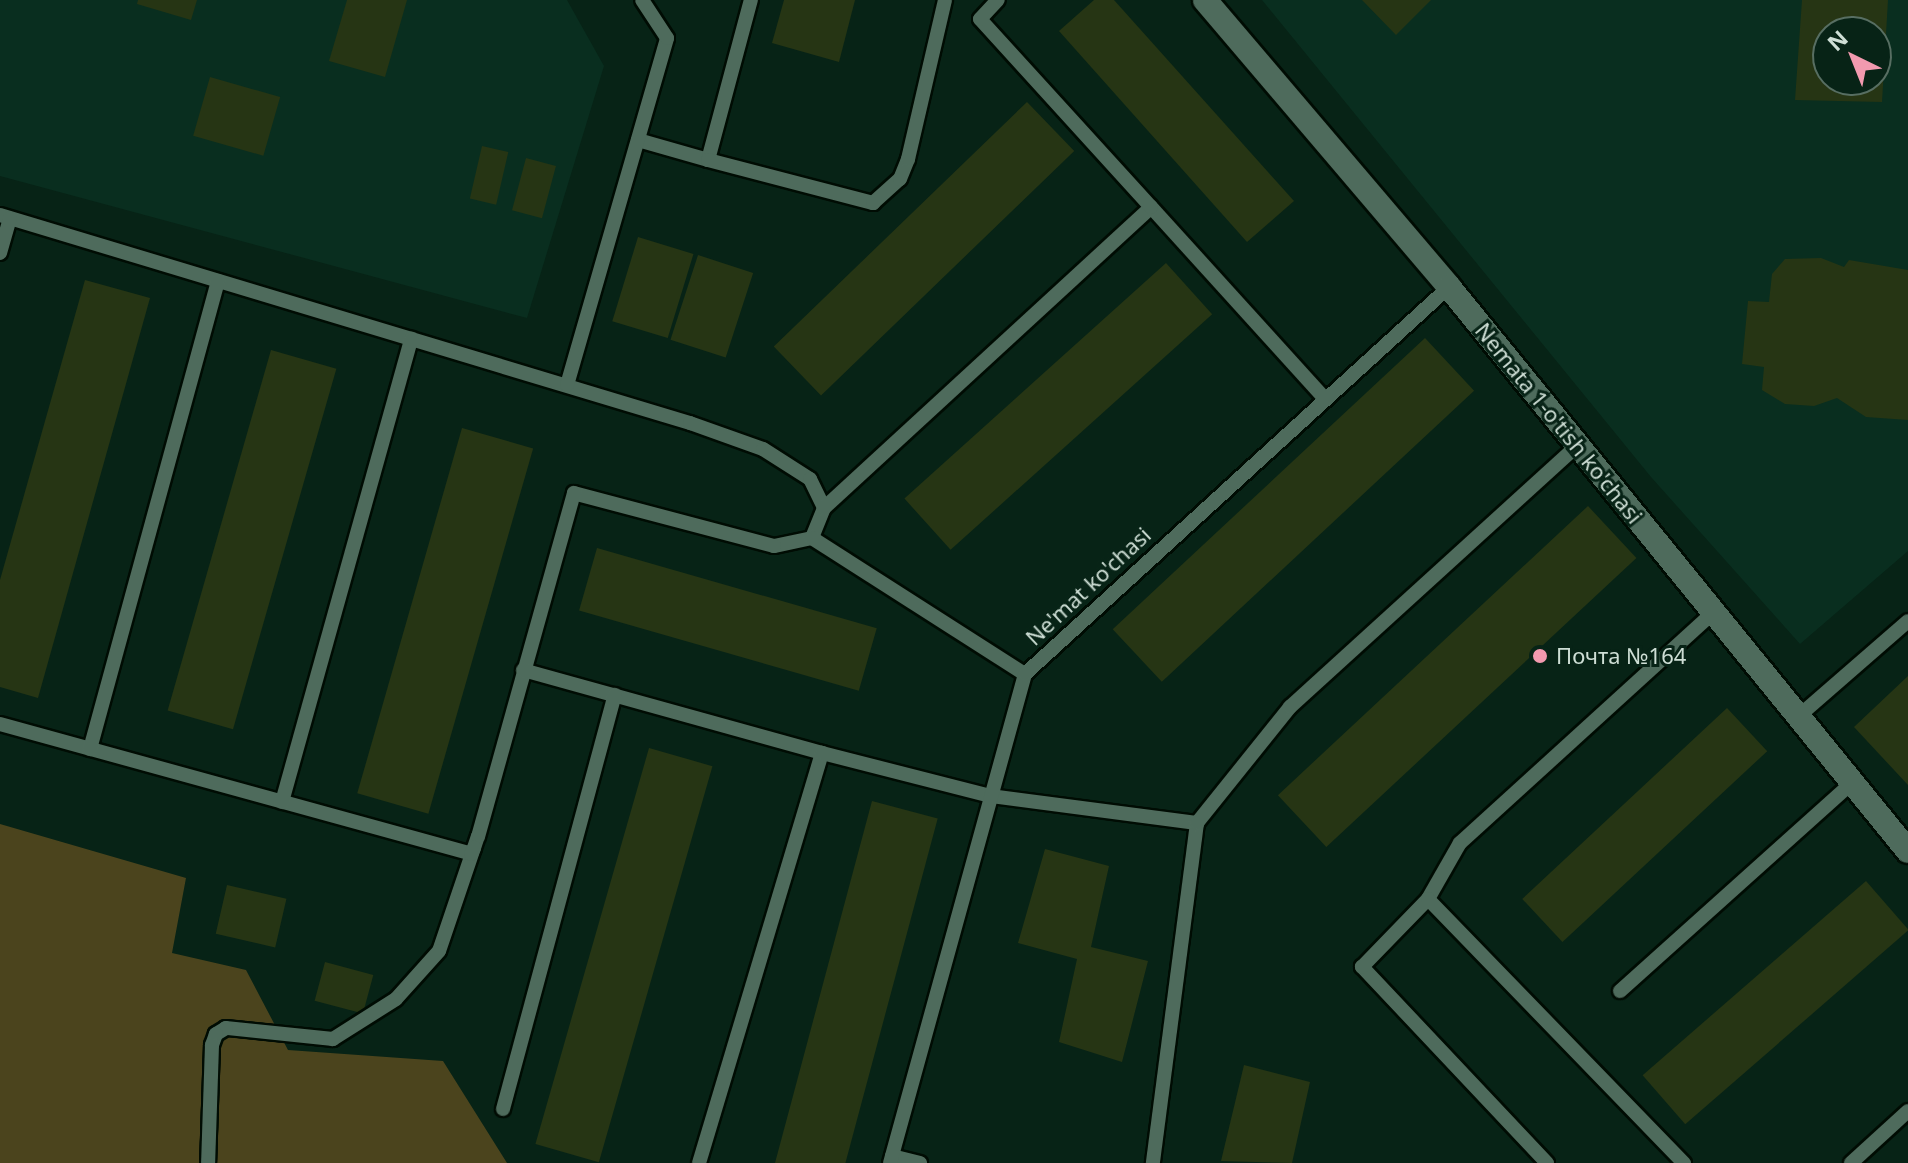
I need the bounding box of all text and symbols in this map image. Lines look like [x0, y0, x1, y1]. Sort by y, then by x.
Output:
north arrow [1812, 16, 1892, 96]
text: N [1820, 23, 1854, 57]
street label: Nemata 1-o'tish ko'chasi [1470, 317, 1648, 529]
street label: Ne'mat ko'chasi [1020, 521, 1156, 651]
place label: Почта №164 [1556, 643, 1686, 669]
marker: Почта №164 [1531, 647, 1549, 665]

